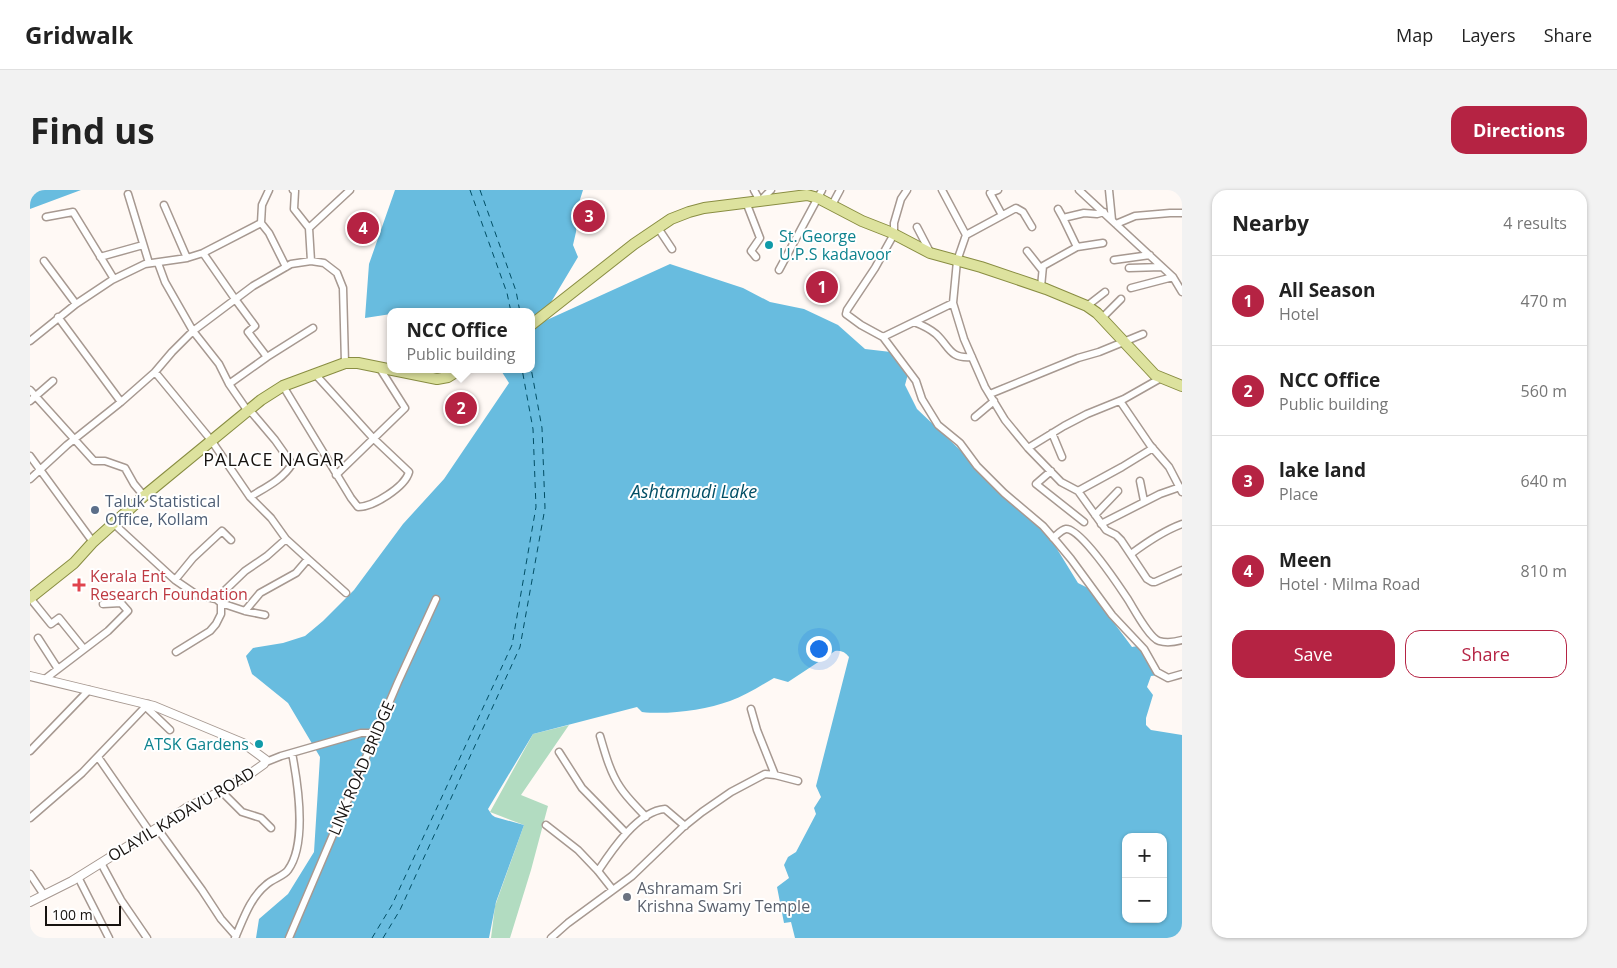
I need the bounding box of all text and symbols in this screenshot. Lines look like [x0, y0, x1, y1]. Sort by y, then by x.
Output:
text: Gridwalk [25, 18, 133, 51]
text: Map [1396, 23, 1433, 47]
text: Layers [1461, 23, 1516, 47]
text: Share [1544, 23, 1592, 47]
button: Directions [1451, 106, 1587, 154]
text: Find us [30, 107, 155, 154]
pin: 3 [573, 197, 605, 235]
pin: 4 [347, 209, 379, 247]
text: Nearby [1232, 209, 1309, 237]
text: 4 results [1503, 212, 1567, 234]
place label: St. George U.P.S kadavoor [779, 225, 892, 265]
marker: St. George U.P.S kadavoor [763, 239, 775, 251]
pin: 1 [806, 268, 838, 306]
text: All Season [1279, 277, 1376, 303]
text: 1 [1243, 290, 1253, 312]
text: 470 m [1521, 290, 1567, 312]
text: Hotel [1279, 303, 1319, 325]
popup [387, 308, 535, 373]
text: NCC Office [406, 317, 508, 343]
text: Public building [406, 343, 516, 365]
text: NCC Office [1279, 367, 1380, 393]
text: 2 [1243, 380, 1253, 402]
text: 560 m [1521, 380, 1567, 402]
pin: 2 [445, 389, 477, 427]
text: Public building [1279, 393, 1388, 415]
district label: PALACE NAGAR [203, 447, 345, 471]
text: lake land [1279, 457, 1366, 483]
text: 3 [1243, 470, 1253, 492]
text: 640 m [1521, 470, 1567, 492]
water label: Ashtamudi Lake [629, 479, 757, 503]
text: Place [1279, 483, 1318, 505]
place label: Taluk Statistical Office, Kollam [105, 490, 220, 530]
marker: Taluk Statistical Office, Kollam [89, 504, 101, 516]
text: Meen [1279, 547, 1332, 573]
text: 4 [1243, 560, 1253, 582]
text: 810 m [1521, 560, 1567, 582]
place label: Kerala Ent Research Foundation [90, 565, 248, 605]
text: Hotel · Milma Road [1279, 573, 1420, 595]
marker: Kerala Ent Research Foundation [72, 578, 86, 592]
button: Save [1232, 630, 1395, 678]
button: Share [1405, 630, 1567, 678]
your location [806, 636, 832, 662]
street label: LINK ROAD BRIDGE [323, 697, 399, 839]
place label: ATSK Gardens [144, 733, 249, 755]
marker: ATSK Gardens [253, 738, 265, 750]
street label: OLAYIL KADAVU ROAD [103, 761, 259, 867]
map controls [1122, 833, 1167, 923]
button: + [1122, 833, 1167, 878]
place label: Ashramam Sri Krishna Swamy Temple [637, 877, 810, 917]
button: − [1122, 878, 1167, 923]
marker: Ashramam Sri Krishna Swamy Temple [621, 891, 633, 903]
scale bar [45, 903, 121, 926]
text: 100 m [52, 905, 93, 924]

